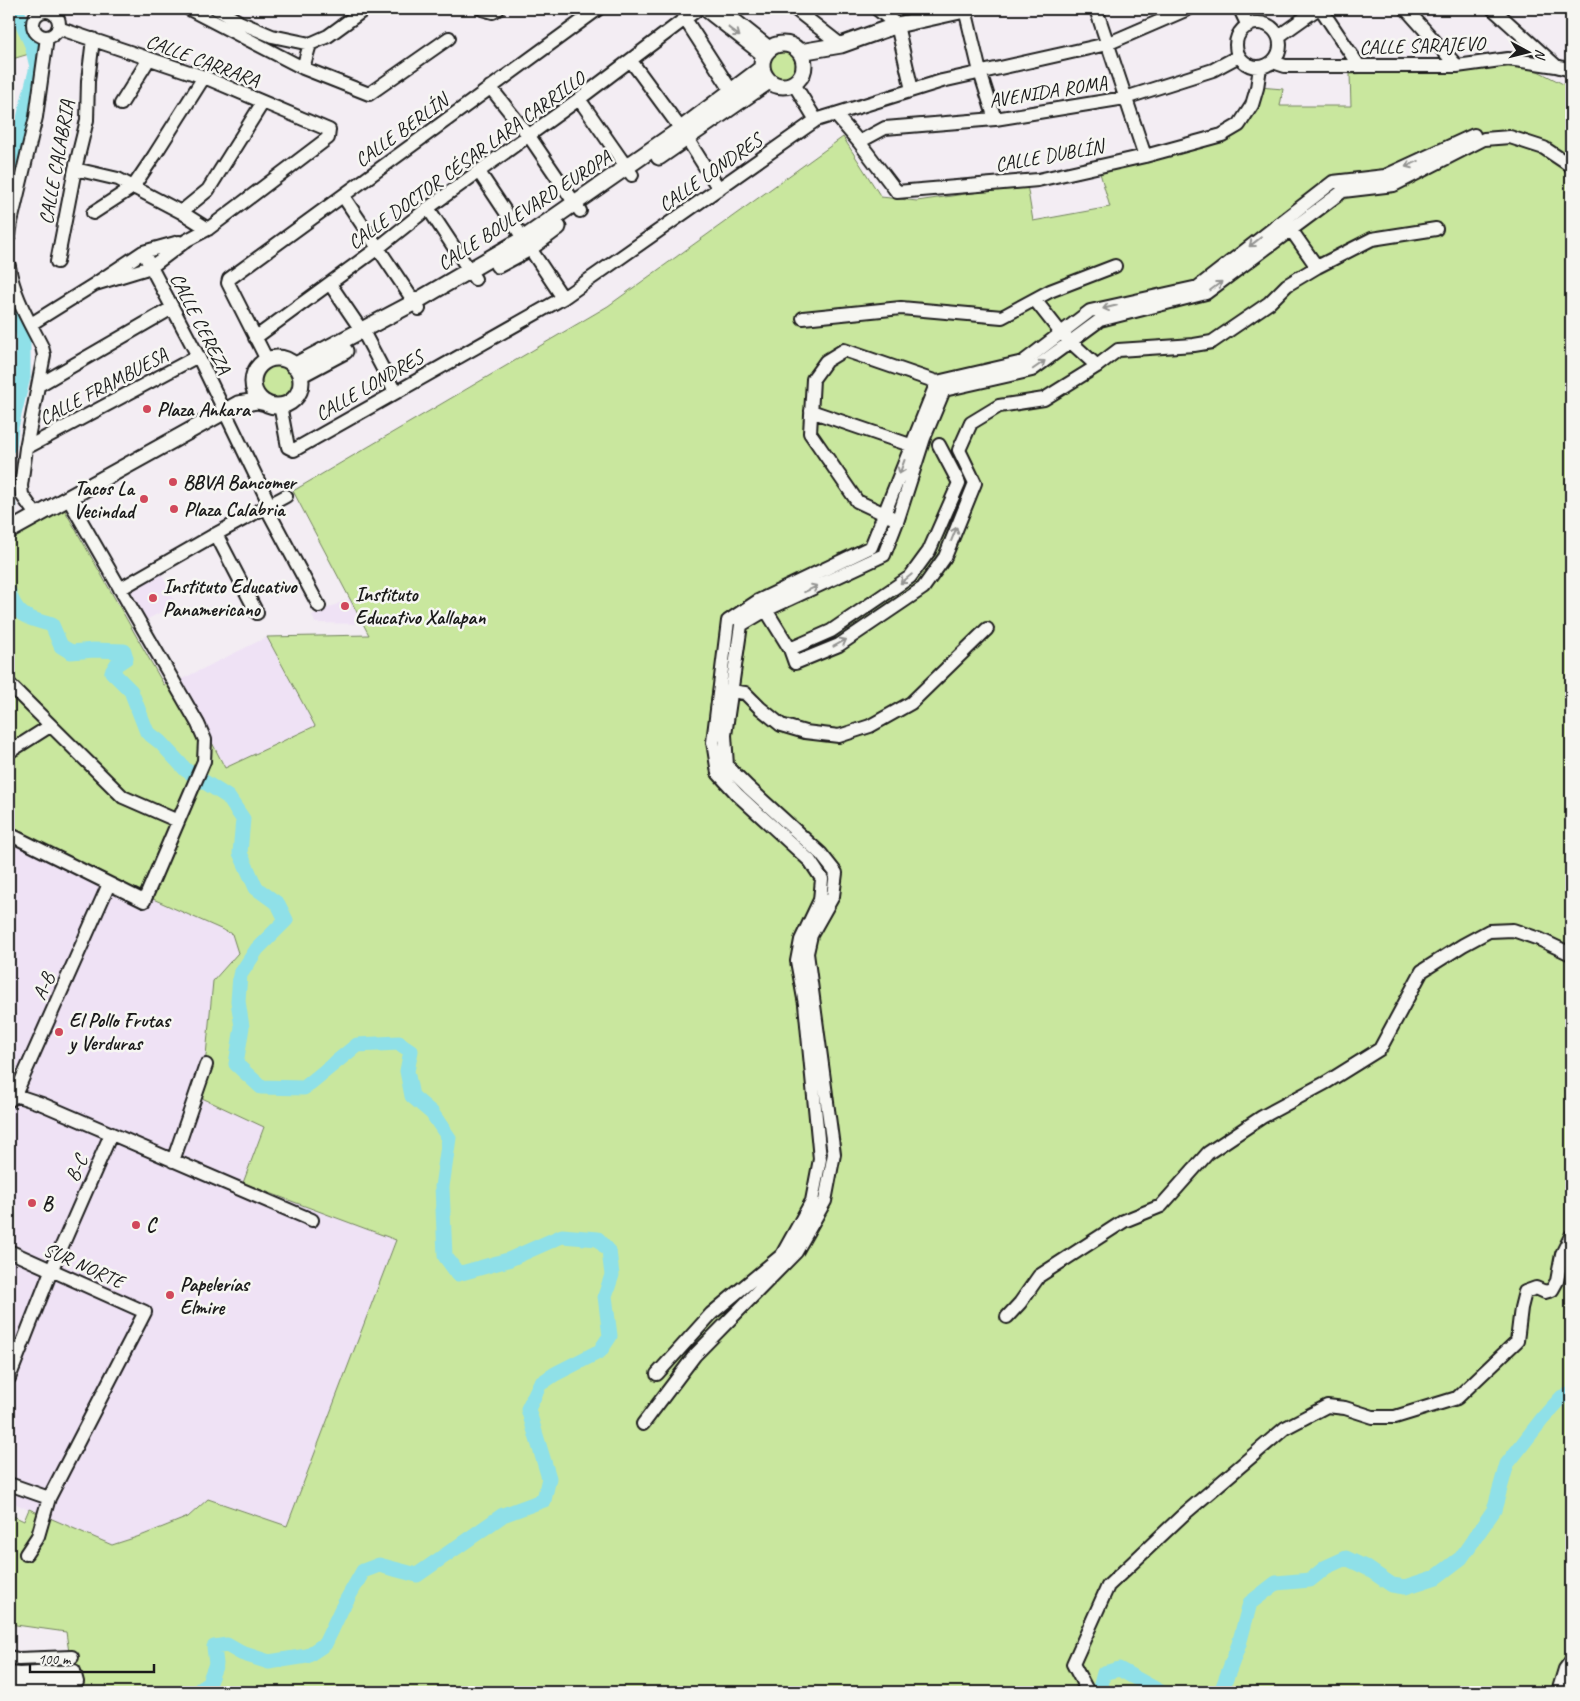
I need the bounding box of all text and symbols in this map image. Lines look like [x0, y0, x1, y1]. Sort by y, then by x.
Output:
one-way arrow [727, 27, 740, 38]
street label: CALLE CARRARA [143, 28, 264, 93]
north arrow [1502, 28, 1552, 78]
street label: CALLE SARAJEVO [1359, 31, 1487, 60]
text: N [1531, 48, 1549, 61]
street label: CALLE DOCTOR CÉSAR LARA CARRILLO [343, 65, 591, 255]
street label: AVENIDA ROMA [987, 70, 1110, 113]
street label: CALLE BERLÍN [350, 87, 455, 173]
street label: CALLE CALABRIA [33, 97, 80, 226]
street label: CALLE LONDRES [654, 126, 769, 217]
street label: CALLE DUBLÍN [993, 133, 1108, 177]
street label: CALLE BOULEVARD EUROPA [433, 144, 617, 276]
one-way arrow [1405, 160, 1420, 170]
one-way arrow [1249, 237, 1262, 248]
street label: CALLE CEREZA [164, 269, 237, 379]
one-way arrow [1209, 281, 1223, 291]
one-way arrow [1103, 303, 1119, 312]
street label: CALLE FRAMBUESA [35, 342, 173, 431]
street label: CALLE LONDRES [311, 343, 430, 426]
one-way arrow [1032, 360, 1046, 370]
place label: Plaza Ankara [157, 397, 252, 422]
marker: Plaza Ankara [141, 403, 153, 415]
one-way arrow [897, 459, 906, 474]
place label: BBVA Bancomer [183, 470, 299, 495]
place label: Tacos La Vecindad [73, 476, 138, 524]
marker: BBVA Bancomer [167, 476, 179, 488]
marker: Tacos La Vecindad [138, 493, 150, 505]
place label: Plaza Calabria [184, 497, 286, 522]
marker: Plaza Calabria [168, 503, 180, 515]
one-way arrow [950, 527, 960, 542]
one-way arrow [899, 573, 912, 584]
place label: Instituto Educativo Panamericano [163, 574, 298, 622]
place label: Instituto Educativo Xallapan [355, 582, 486, 630]
one-way arrow [803, 584, 818, 594]
marker: Instituto Educativo Panamericano [147, 592, 159, 604]
marker: Instituto Educativo Xallapan [339, 600, 351, 612]
one-way arrow [832, 638, 846, 648]
street label: A-B [27, 967, 61, 1004]
place label: El Pollo Frutas y Verduras [67, 1008, 172, 1056]
marker: El Pollo Frutas y Verduras [53, 1026, 65, 1038]
street label: B-C [60, 1149, 94, 1185]
place label: B [42, 1191, 54, 1216]
marker: B [26, 1197, 38, 1209]
place label: C [146, 1213, 158, 1238]
marker: C [130, 1219, 142, 1231]
street label: SUR NORTE [40, 1237, 131, 1296]
place label: Papelerías Elmire [180, 1272, 251, 1320]
marker: Papelerías Elmire [164, 1289, 176, 1301]
scale bar [30, 1641, 154, 1673]
text: 100 m [38, 1650, 72, 1669]

